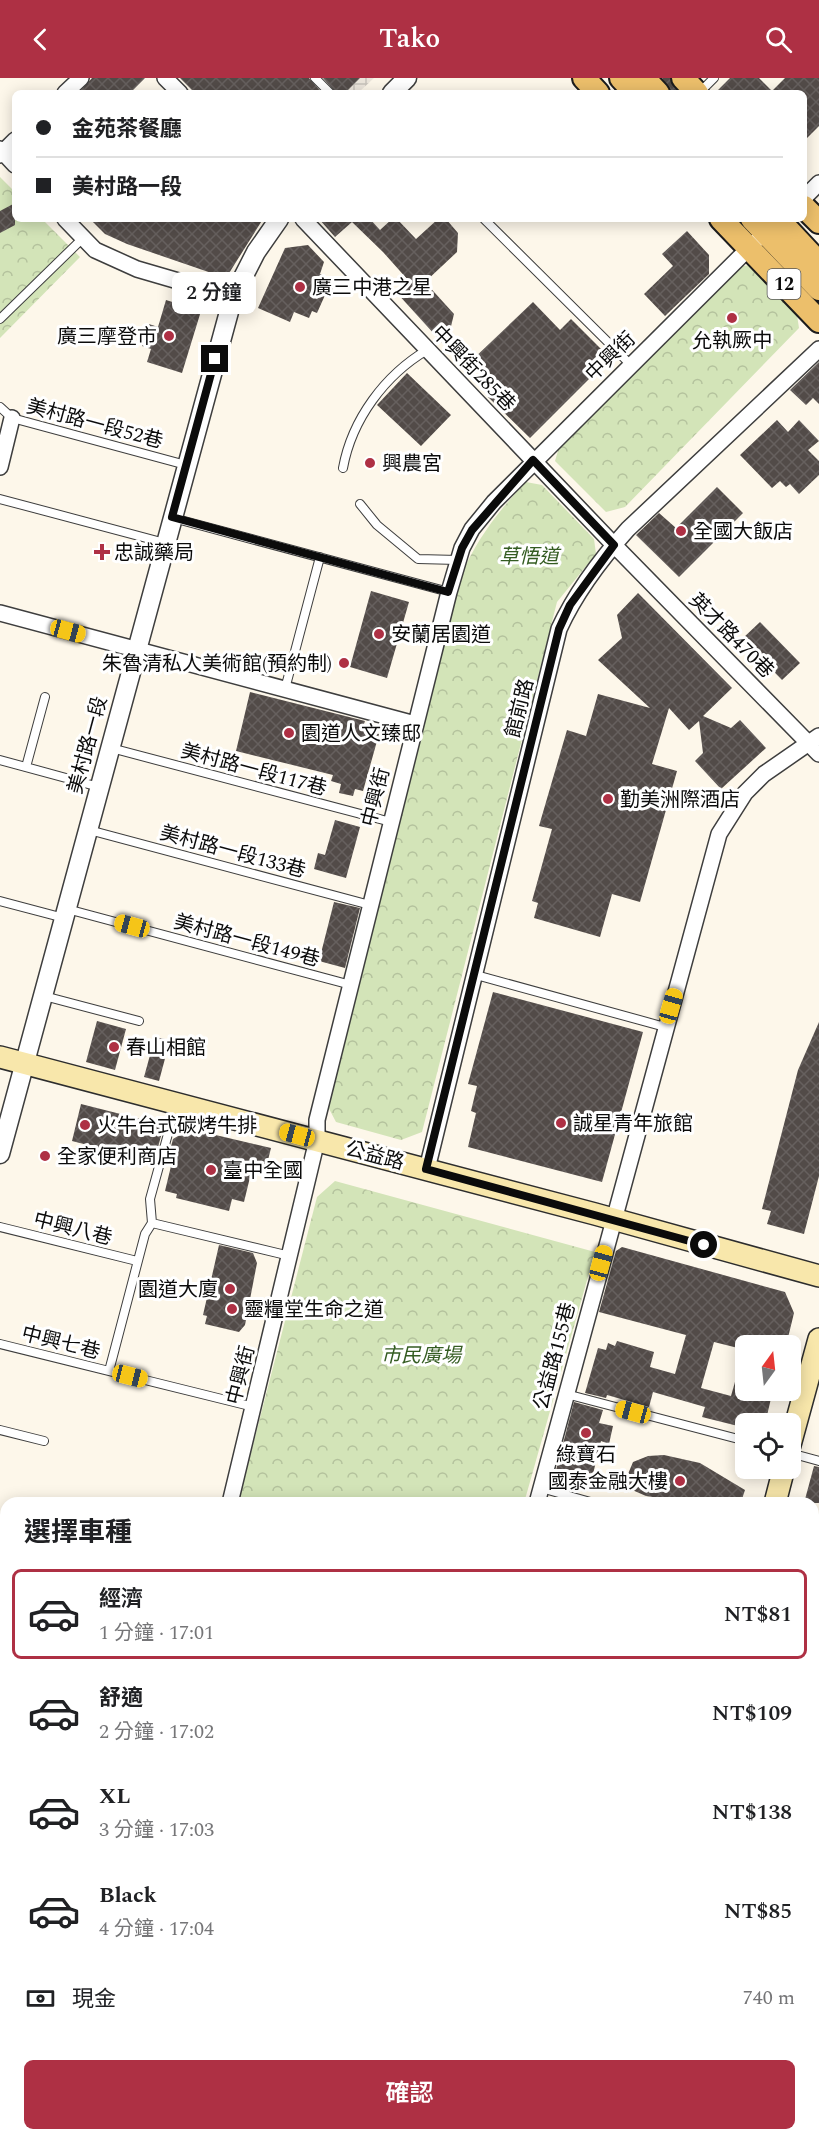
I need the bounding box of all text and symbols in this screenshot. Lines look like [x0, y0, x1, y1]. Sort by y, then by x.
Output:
text: Tako [379, 18, 440, 60]
icon: back [24, 23, 57, 56]
icon: search [762, 23, 795, 56]
text: 金苑茶餐廳 [72, 113, 182, 146]
text: 美村路一段 [72, 171, 182, 204]
road number: 12 [768, 269, 800, 299]
callout: 2 分鐘 [173, 272, 257, 314]
place label: 廣三中港之星 [312, 273, 432, 303]
text: 2 分鐘 [186, 278, 242, 308]
marker: 廣三中港之星 [293, 280, 307, 294]
marker: 允執厥中 [725, 311, 739, 325]
street label: 中興街285巷 [424, 319, 522, 419]
place label: 廣三摩登市 [57, 322, 157, 352]
street label: 中興街 [579, 325, 643, 388]
place label: 允執厥中 [692, 326, 772, 356]
marker: 廣三摩登市 [162, 329, 176, 343]
route end [201, 345, 228, 372]
street label: 美村路一段52巷 [23, 391, 166, 457]
place label: 興農宮 [382, 449, 442, 479]
marker: 興農宮 [363, 456, 377, 470]
place label: 全國大飯店 [693, 517, 793, 547]
marker: 全國大飯店 [674, 524, 688, 538]
place label: 忠誠藥局 [114, 538, 194, 568]
park label: 草悟道 [499, 542, 562, 572]
marker: 忠誠藥局 [95, 545, 109, 559]
street label: 英才路470巷 [682, 586, 781, 685]
car [48, 618, 88, 644]
place label: 安蘭居園道 [391, 620, 491, 650]
marker: 安蘭居園道 [372, 627, 386, 641]
place label: 朱魯清私人美術館(預約制) [102, 649, 332, 679]
marker: 朱魯清私人美術館(預約制) [337, 656, 351, 670]
street label: 館前路 [498, 676, 542, 741]
street label: 美村路一段 [61, 693, 115, 797]
place label: 園道人文臻邸 [301, 719, 421, 749]
marker: 園道人文臻邸 [282, 726, 296, 740]
street label: 美村路一段117巷 [177, 736, 330, 804]
street label: 中興街 [354, 765, 398, 830]
place label: 勤美洲際酒店 [620, 785, 740, 815]
marker: 勤美洲際酒店 [601, 792, 615, 806]
street label: 美村路一段133巷 [156, 818, 309, 886]
street label: 美村路一段149巷 [170, 907, 323, 975]
car [112, 913, 152, 939]
car [657, 986, 685, 1026]
place label: 春山相館 [126, 1033, 206, 1063]
marker: 春山相館 [107, 1040, 121, 1054]
place label: 誠星青年旅館 [573, 1109, 693, 1139]
place label: 火牛台式碳烤牛排 [97, 1111, 257, 1141]
marker: 誠星青年旅館 [554, 1116, 568, 1130]
marker: 火牛台式碳烤牛排 [78, 1118, 92, 1132]
car [277, 1122, 317, 1148]
street label: 公益路 [342, 1134, 408, 1178]
place label: 全家便利商店 [57, 1142, 177, 1172]
marker: 全家便利商店 [38, 1149, 52, 1163]
place label: 臺中全國 [223, 1156, 303, 1186]
marker: 臺中全國 [204, 1163, 218, 1177]
street label: 中興八巷 [30, 1205, 115, 1253]
route start [690, 1231, 717, 1258]
car [588, 1243, 614, 1283]
place label: 園道大廈 [138, 1275, 218, 1305]
marker: 園道大廈 [223, 1282, 237, 1296]
place label: 靈糧堂生命之道 [244, 1295, 384, 1325]
street label: 公益路155巷 [526, 1299, 584, 1413]
marker: 靈糧堂生命之道 [225, 1302, 239, 1316]
street label: 中興七巷 [18, 1319, 103, 1367]
north arrow [735, 1335, 801, 1401]
map controls [735, 1335, 801, 1479]
park label: 市民廣場 [381, 1341, 463, 1371]
street label: 中興街 [219, 1343, 263, 1408]
car [110, 1363, 150, 1389]
car [613, 1399, 653, 1425]
button: locate [735, 1413, 801, 1479]
marker: 綠寶石 [579, 1426, 593, 1440]
place label: 綠寶石 [556, 1440, 616, 1470]
place label: 國泰金融大樓 [548, 1467, 668, 1497]
marker: 國泰金融大樓 [673, 1474, 687, 1488]
text: 選擇車種 [24, 1512, 132, 1554]
text: 經濟 [99, 1583, 143, 1616]
icon: car [27, 1587, 81, 1641]
text: NT$81 [724, 1598, 792, 1631]
text: 1 分鐘 · 17:01 [99, 1618, 214, 1648]
text: 舒適 [99, 1682, 143, 1715]
icon: car [27, 1686, 81, 1740]
text: NT$109 [712, 1697, 792, 1730]
text: 2 分鐘 · 17:02 [99, 1717, 214, 1747]
text: XL [99, 1780, 130, 1813]
icon: car [27, 1785, 81, 1839]
text: NT$138 [712, 1796, 792, 1829]
text: 3 分鐘 · 17:03 [99, 1815, 214, 1845]
text: Black [99, 1879, 157, 1912]
icon: car [27, 1884, 81, 1938]
text: NT$85 [724, 1895, 792, 1928]
text: 4 分鐘 · 17:04 [99, 1914, 214, 1944]
icon: cash [24, 1982, 57, 2015]
text: 現金 [72, 1983, 116, 2016]
text: 740 m [743, 1983, 795, 2013]
button: 確認 [24, 2060, 795, 2129]

